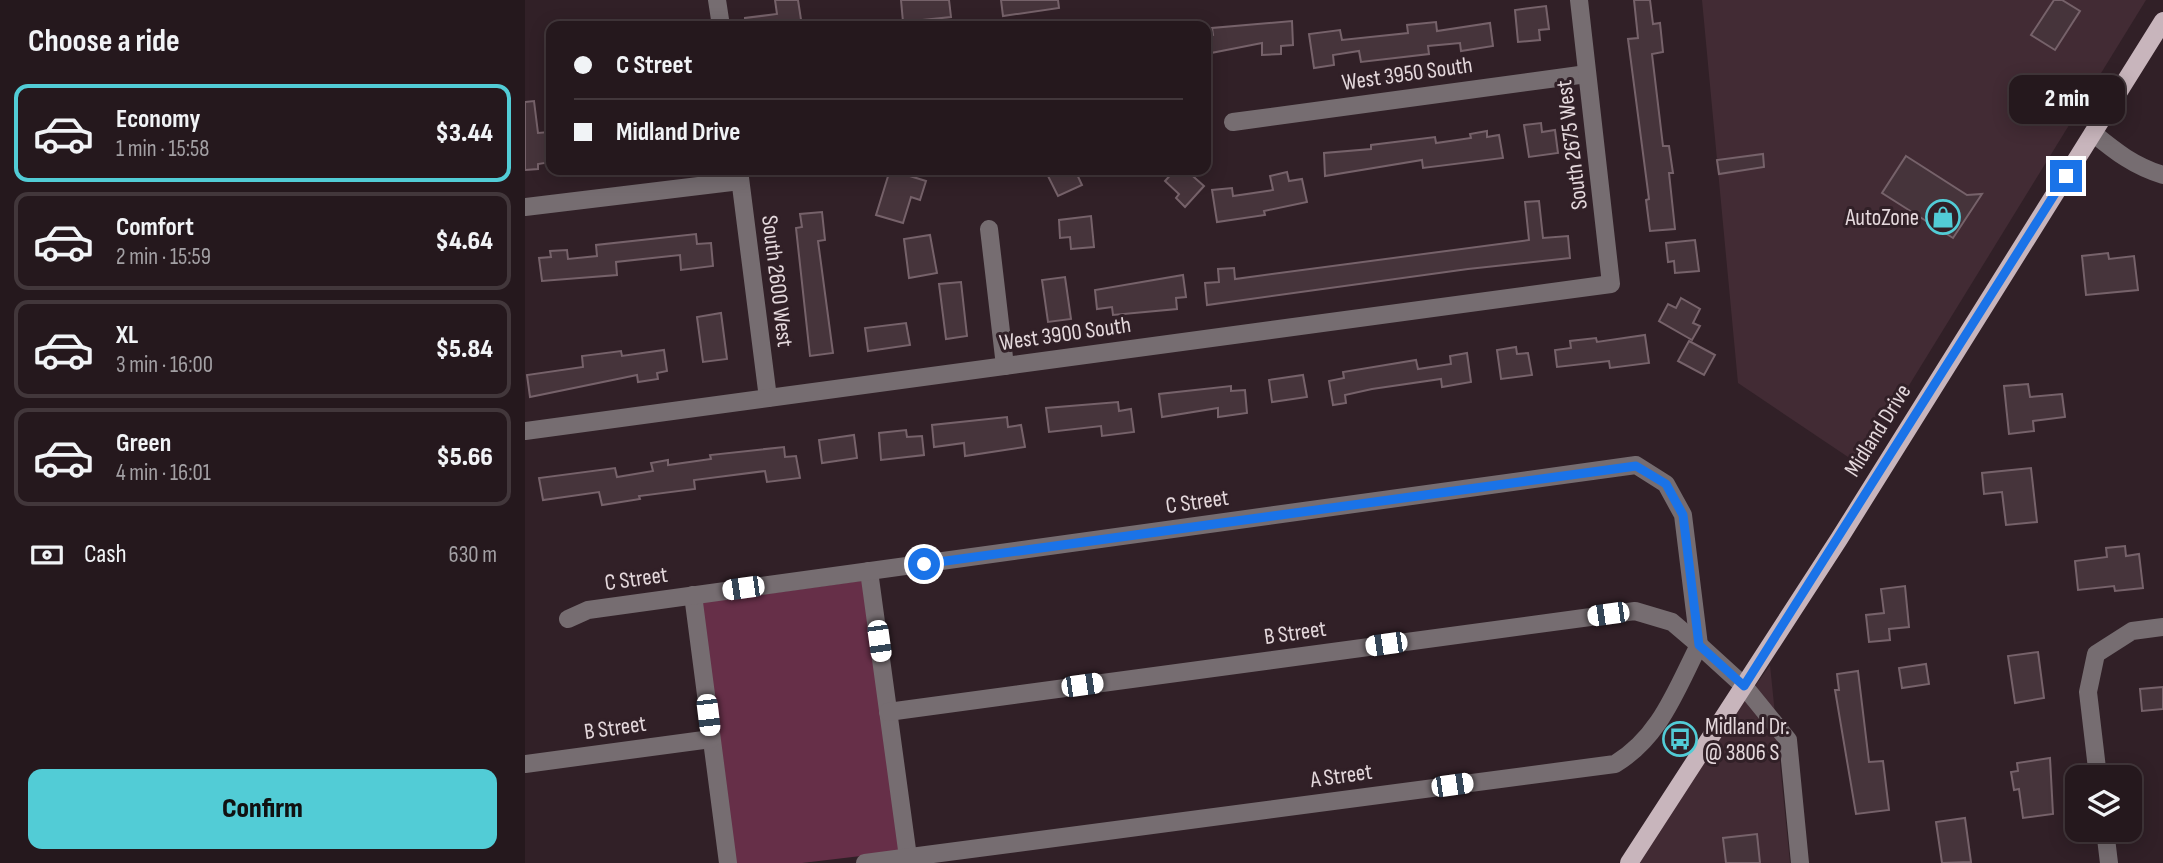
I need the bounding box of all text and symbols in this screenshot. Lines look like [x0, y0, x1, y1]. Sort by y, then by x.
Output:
text: Choose a ride [28, 22, 180, 61]
text: C Street [616, 50, 692, 81]
street label: West 3950 South [1340, 51, 1474, 97]
callout: 2 min [2008, 74, 2124, 124]
street label: South 2675 West [1550, 79, 1594, 211]
text: 2 min [2045, 85, 2089, 113]
icon: car [32, 102, 95, 165]
text: Economy [116, 104, 200, 135]
text: Midland Drive [616, 117, 740, 148]
text: $3.44 [436, 118, 493, 149]
text: 1 min · 15:58 [116, 135, 209, 163]
route end [2050, 160, 2082, 192]
shop icon: AutoZone [1924, 198, 1962, 236]
place label: AutoZone [1844, 204, 1919, 232]
icon: car [32, 210, 95, 273]
text: Comfort [116, 212, 194, 243]
street label: South 2600 West [755, 214, 799, 349]
text: $4.64 [436, 226, 493, 257]
text: 2 min · 15:59 [116, 243, 211, 271]
street label: West 3900 South [998, 311, 1133, 357]
icon: car [32, 318, 95, 381]
text: XL [116, 320, 138, 351]
text: $5.84 [436, 334, 493, 365]
text: 3 min · 16:00 [116, 351, 213, 379]
street label: Midland Drive [1838, 379, 1917, 482]
icon: car [32, 426, 95, 489]
text: Green [116, 428, 171, 459]
text: $5.66 [437, 442, 493, 473]
text: 4 min · 16:01 [116, 459, 211, 487]
street label: C Street [1164, 484, 1230, 520]
icon: cash [28, 536, 66, 574]
text: Cash [84, 539, 127, 570]
text: 630 m [449, 541, 497, 569]
route start [908, 548, 940, 580]
street label: C Street [603, 561, 669, 597]
car [721, 575, 766, 601]
car [1586, 601, 1631, 627]
street label: B Street [1262, 615, 1328, 651]
car [866, 619, 893, 663]
car [1364, 631, 1409, 657]
car [1060, 672, 1105, 698]
car [696, 693, 721, 737]
street label: B Street [582, 710, 648, 746]
place label: Midland Dr. @ 3806 S [1705, 713, 1790, 767]
bus stop icon: Midland Dr. @ 3806 S [1661, 720, 1699, 758]
street label: A Street [1307, 758, 1374, 794]
map controls [2065, 765, 2142, 842]
button: layers [2065, 765, 2142, 842]
button: Confirm [28, 769, 497, 849]
car [1430, 772, 1475, 798]

